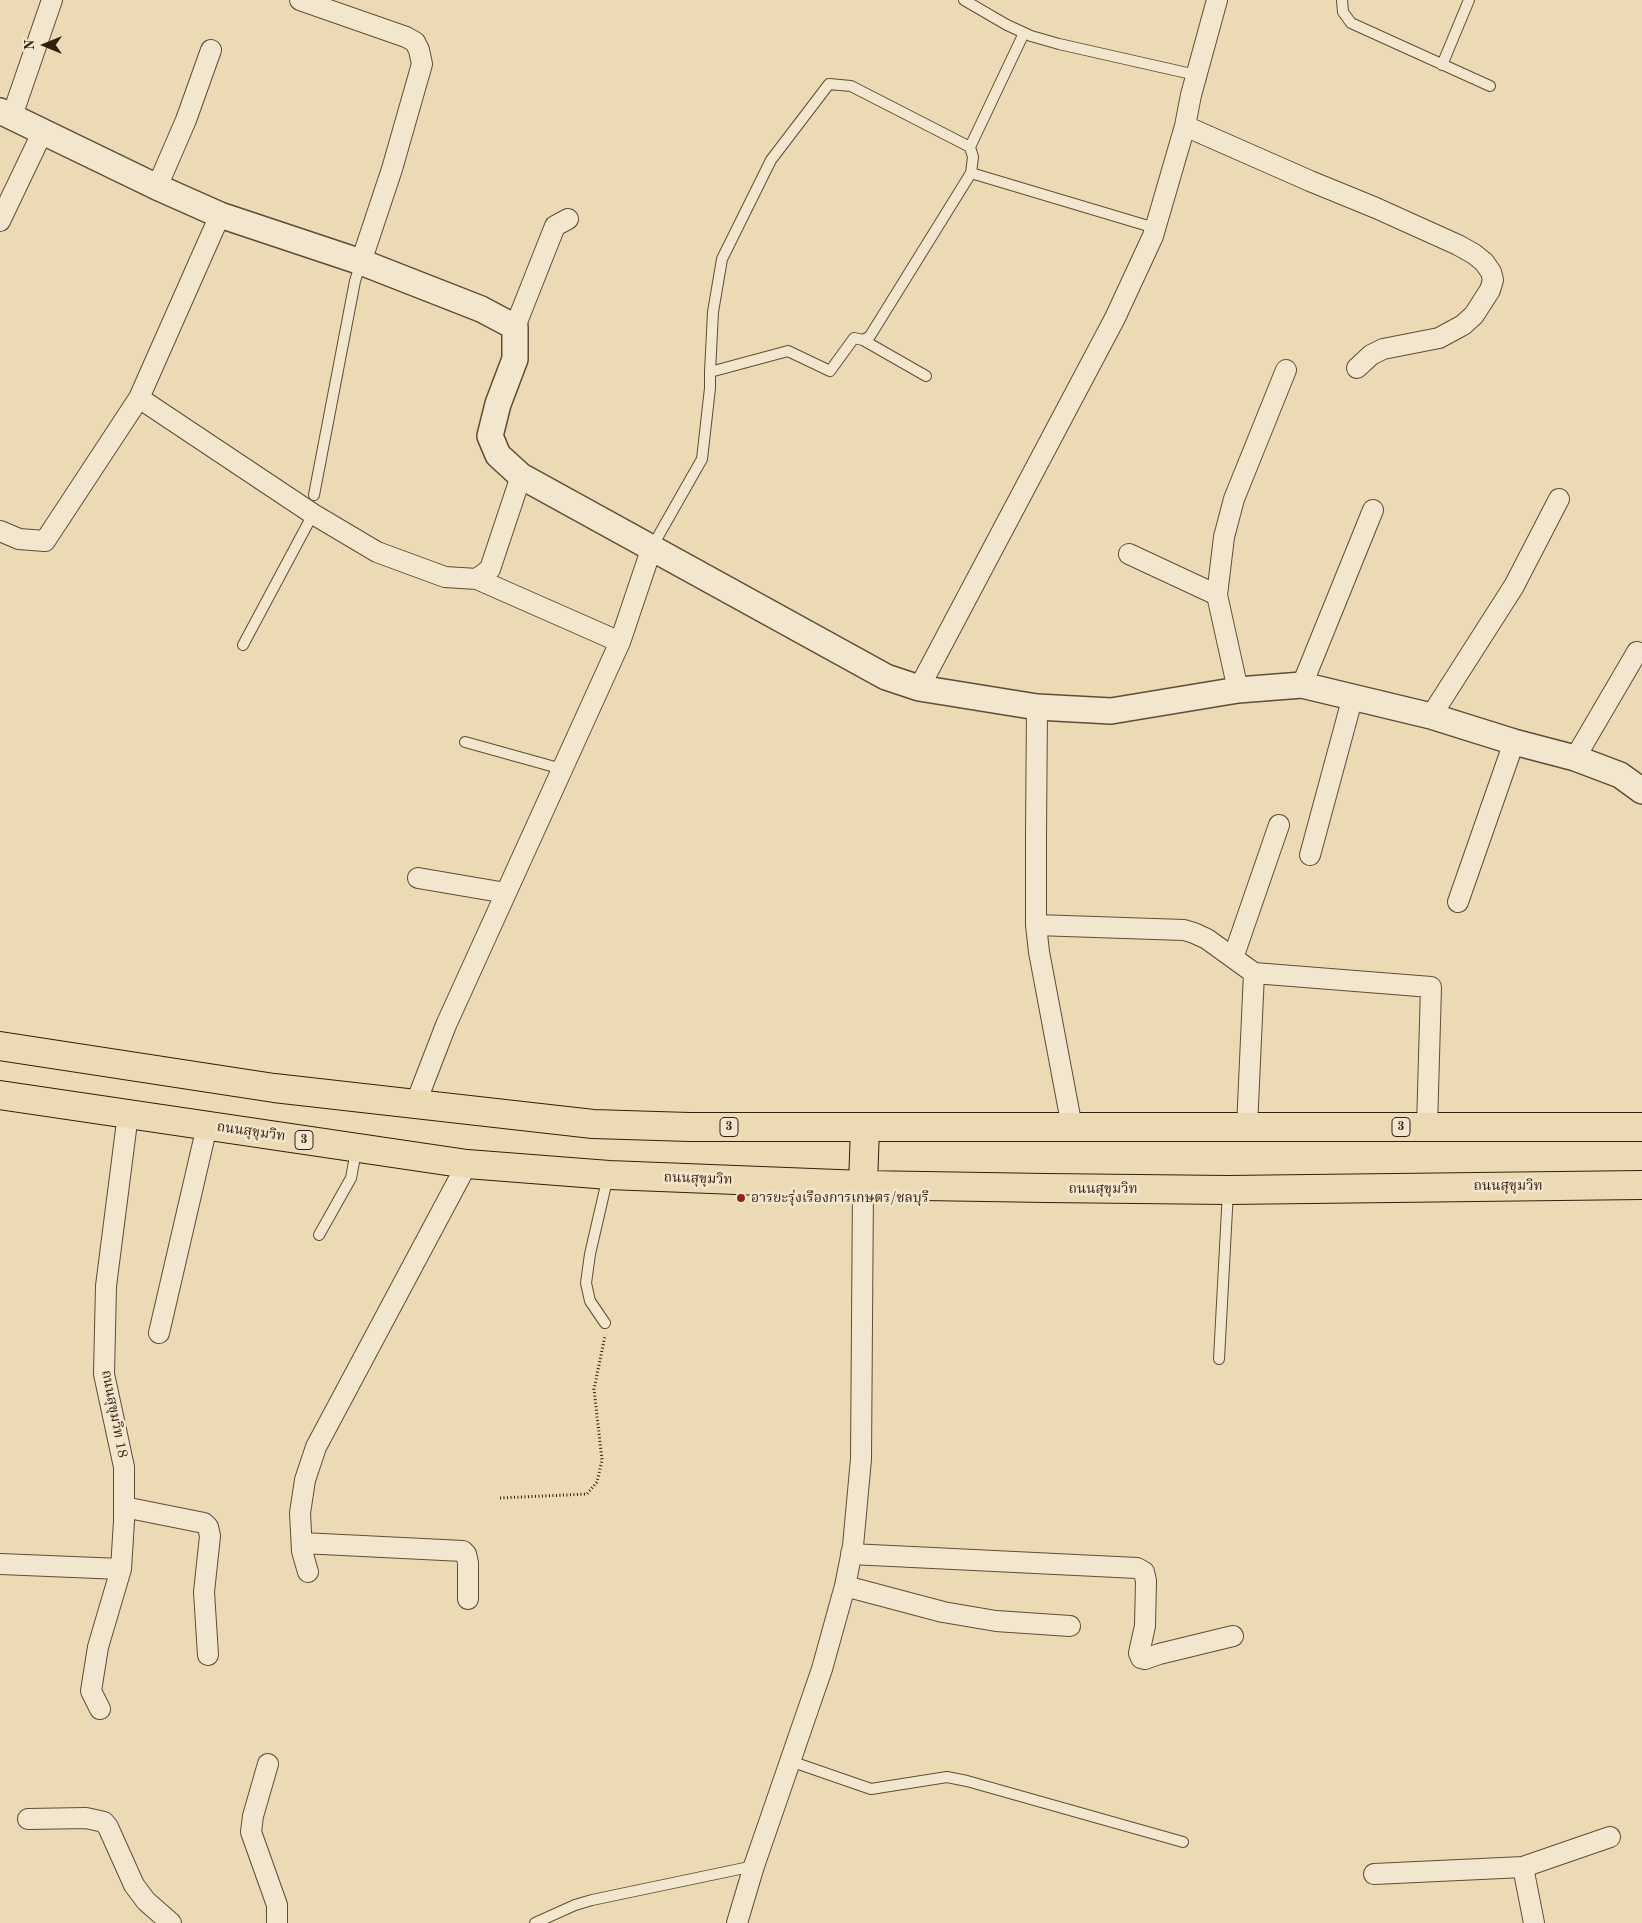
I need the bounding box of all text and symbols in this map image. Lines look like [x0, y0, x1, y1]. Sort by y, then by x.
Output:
north arrow [20, 20, 70, 70]
text: N [23, 40, 37, 50]
road number: 3 [720, 1118, 738, 1136]
road number: 3 [1392, 1118, 1410, 1136]
street label: ถนนสุขุมวิท [216, 1119, 286, 1145]
road number: 3 [295, 1130, 313, 1150]
street label: ถนนสุขุมวิท [663, 1169, 733, 1189]
street label: ถนนสุขุมวิท [1473, 1178, 1543, 1194]
street label: ถนนสุขุมวิท [1068, 1181, 1138, 1197]
place label: อารยะรุ่งเรืองการเกษตร/ชลบุรี [751, 1190, 929, 1206]
marker: อารยะรุ่งเรืองการเกษตร/ชลบุรี [735, 1192, 747, 1204]
street label: ถนนสุขุมวิท 18 [97, 1369, 131, 1459]

